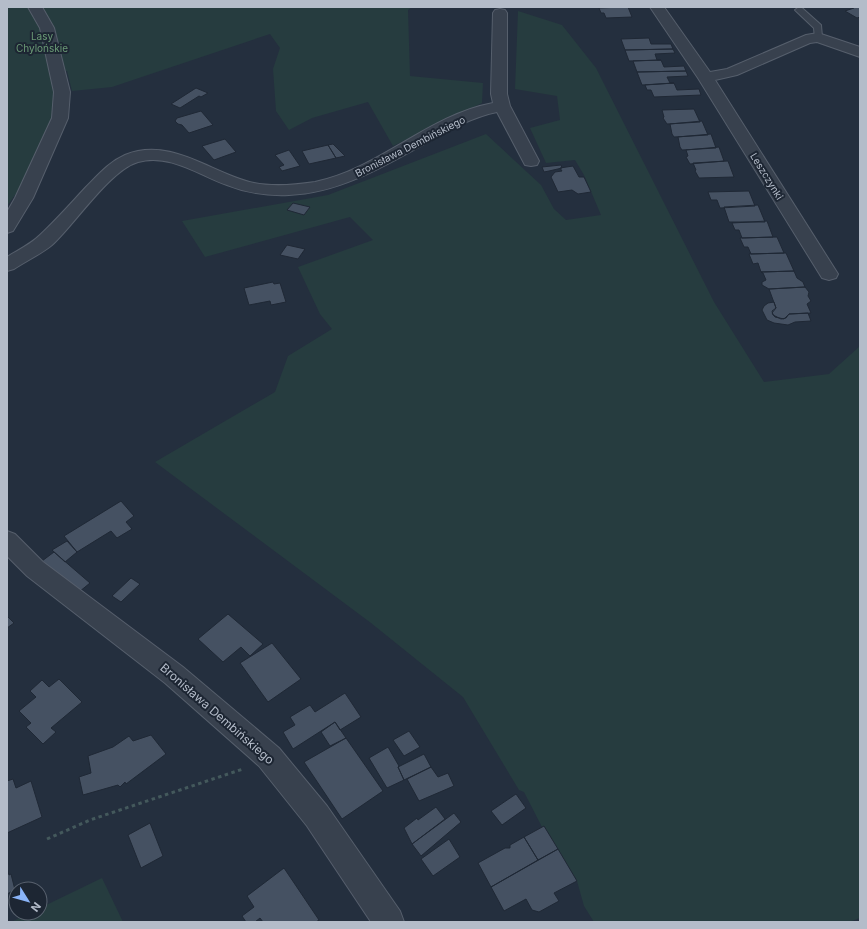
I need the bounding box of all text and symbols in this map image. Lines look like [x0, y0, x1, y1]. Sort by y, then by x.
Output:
park label: Lasy Chylońskie [16, 30, 68, 54]
street label: Bronisława Dembińskiego [353, 113, 467, 179]
street label: Leszczynki [748, 150, 786, 202]
street label: Bronisława Dembińskiego [157, 660, 277, 767]
north arrow [8, 881, 48, 921]
text: N [28, 899, 44, 915]

